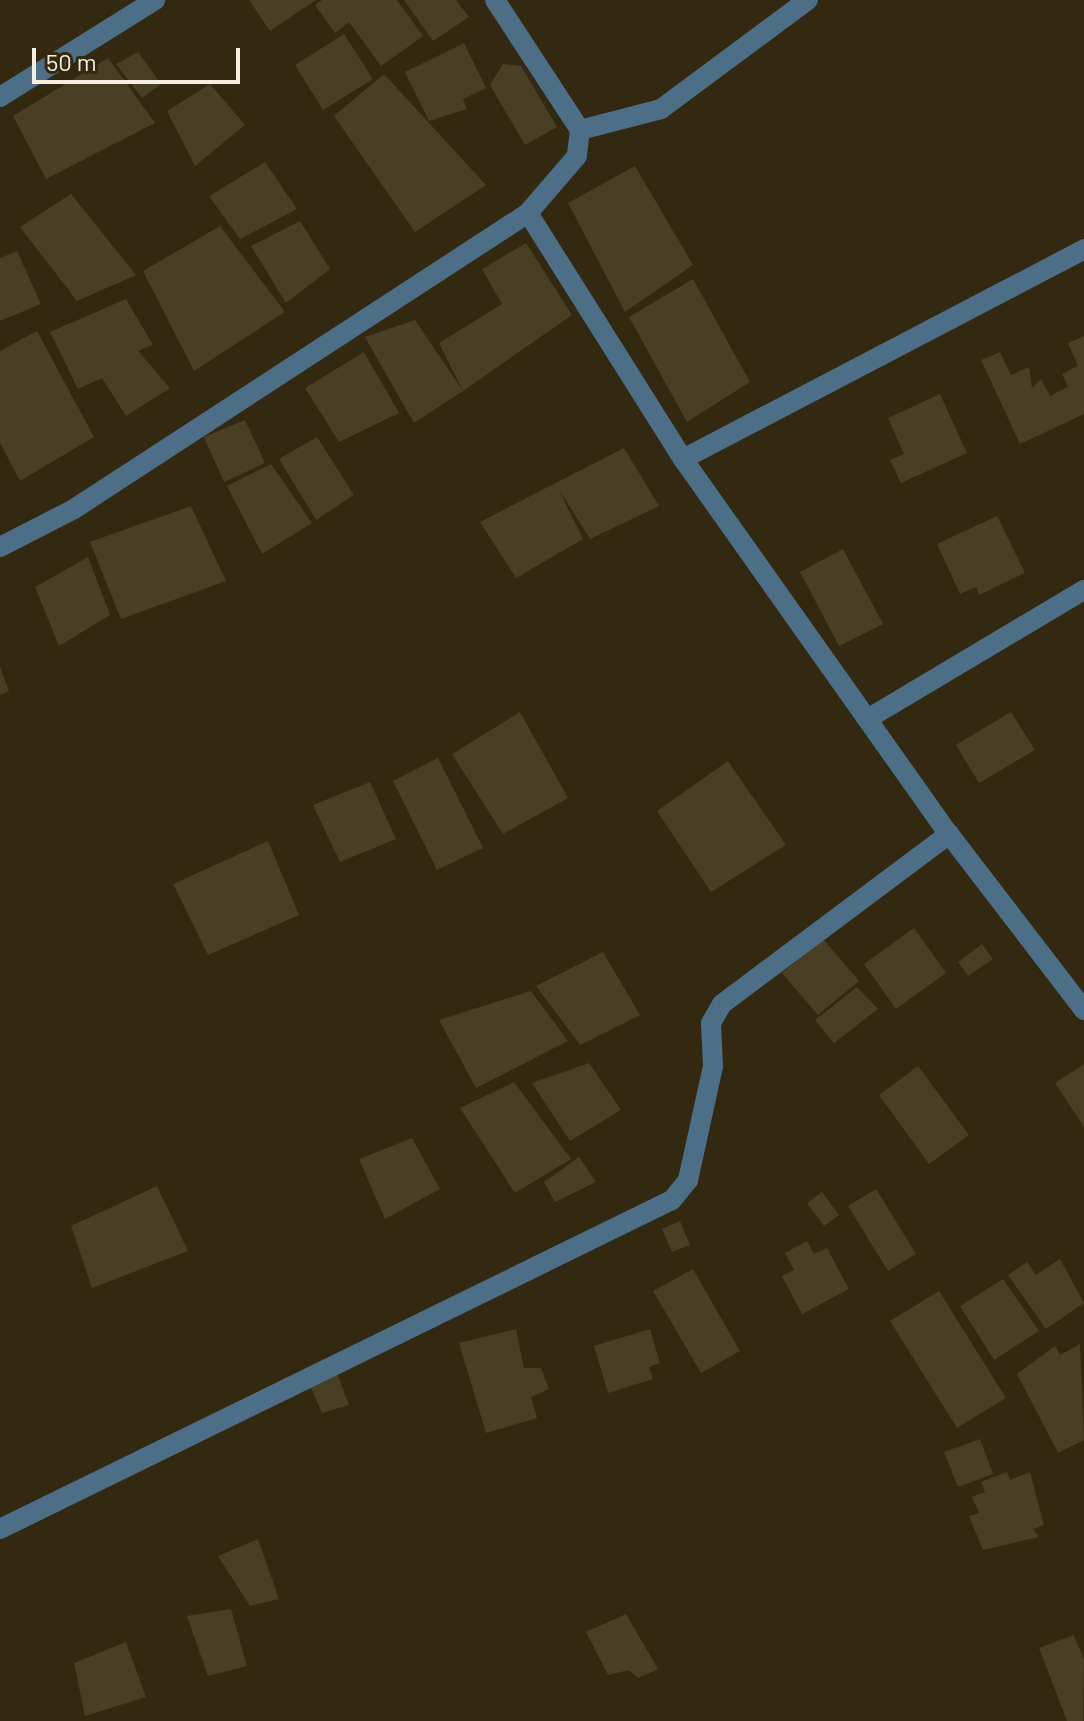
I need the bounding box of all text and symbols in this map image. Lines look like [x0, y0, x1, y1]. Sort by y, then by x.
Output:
scale bar [36, 32, 244, 82]
text: 50 m [46, 47, 97, 76]

